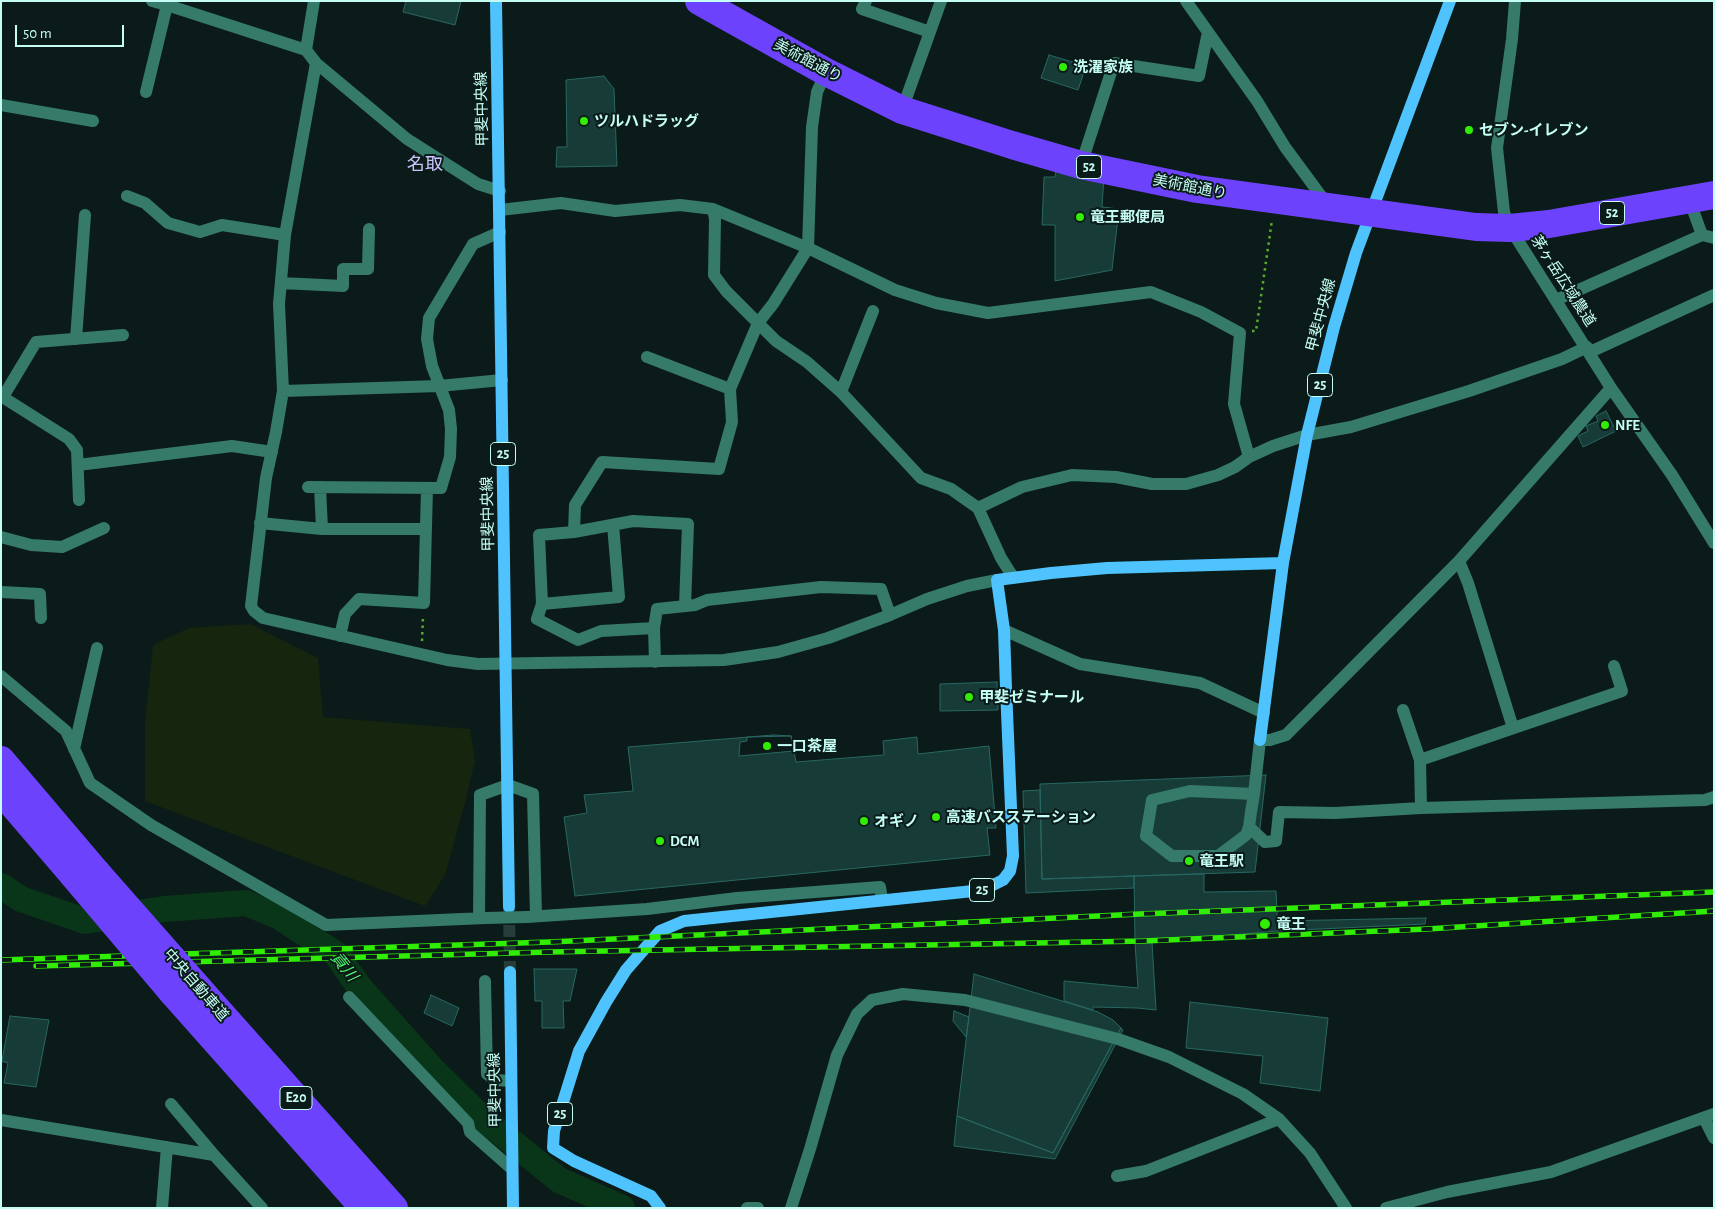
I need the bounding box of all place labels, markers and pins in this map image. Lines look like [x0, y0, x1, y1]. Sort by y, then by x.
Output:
place label: 洗濯家族 [1073, 58, 1133, 76]
marker: 洗濯家族 [1057, 61, 1069, 73]
place label: ツルハドラッグ [594, 112, 699, 130]
marker: ツルハドラッグ [578, 115, 590, 127]
place label: セブン-イレブン [1479, 121, 1589, 139]
marker: セブン-イレブン [1463, 124, 1475, 136]
place label: 竜王郵便局 [1090, 208, 1165, 226]
marker: 竜王郵便局 [1074, 211, 1086, 223]
place label: NFE [1615, 416, 1640, 434]
marker: NFE [1599, 419, 1611, 431]
place label: 甲斐ゼミナール [979, 688, 1084, 706]
marker: 甲斐ゼミナール [963, 691, 975, 703]
place label: 一口茶屋 [777, 737, 837, 755]
marker: 一口茶屋 [761, 740, 773, 752]
place label: 高速バスステーション [946, 808, 1096, 826]
marker: 高速バスステーション [930, 811, 942, 823]
place label: オギノ [874, 812, 919, 830]
marker: オギノ [858, 815, 870, 827]
place label: DCM [670, 832, 700, 850]
marker: DCM [654, 835, 666, 847]
place label: 竜王駅 [1199, 852, 1244, 870]
marker: 竜王駅 [1183, 855, 1195, 867]
place label: 竜王 [1276, 915, 1306, 933]
marker: 竜王 [1258, 917, 1272, 931]

